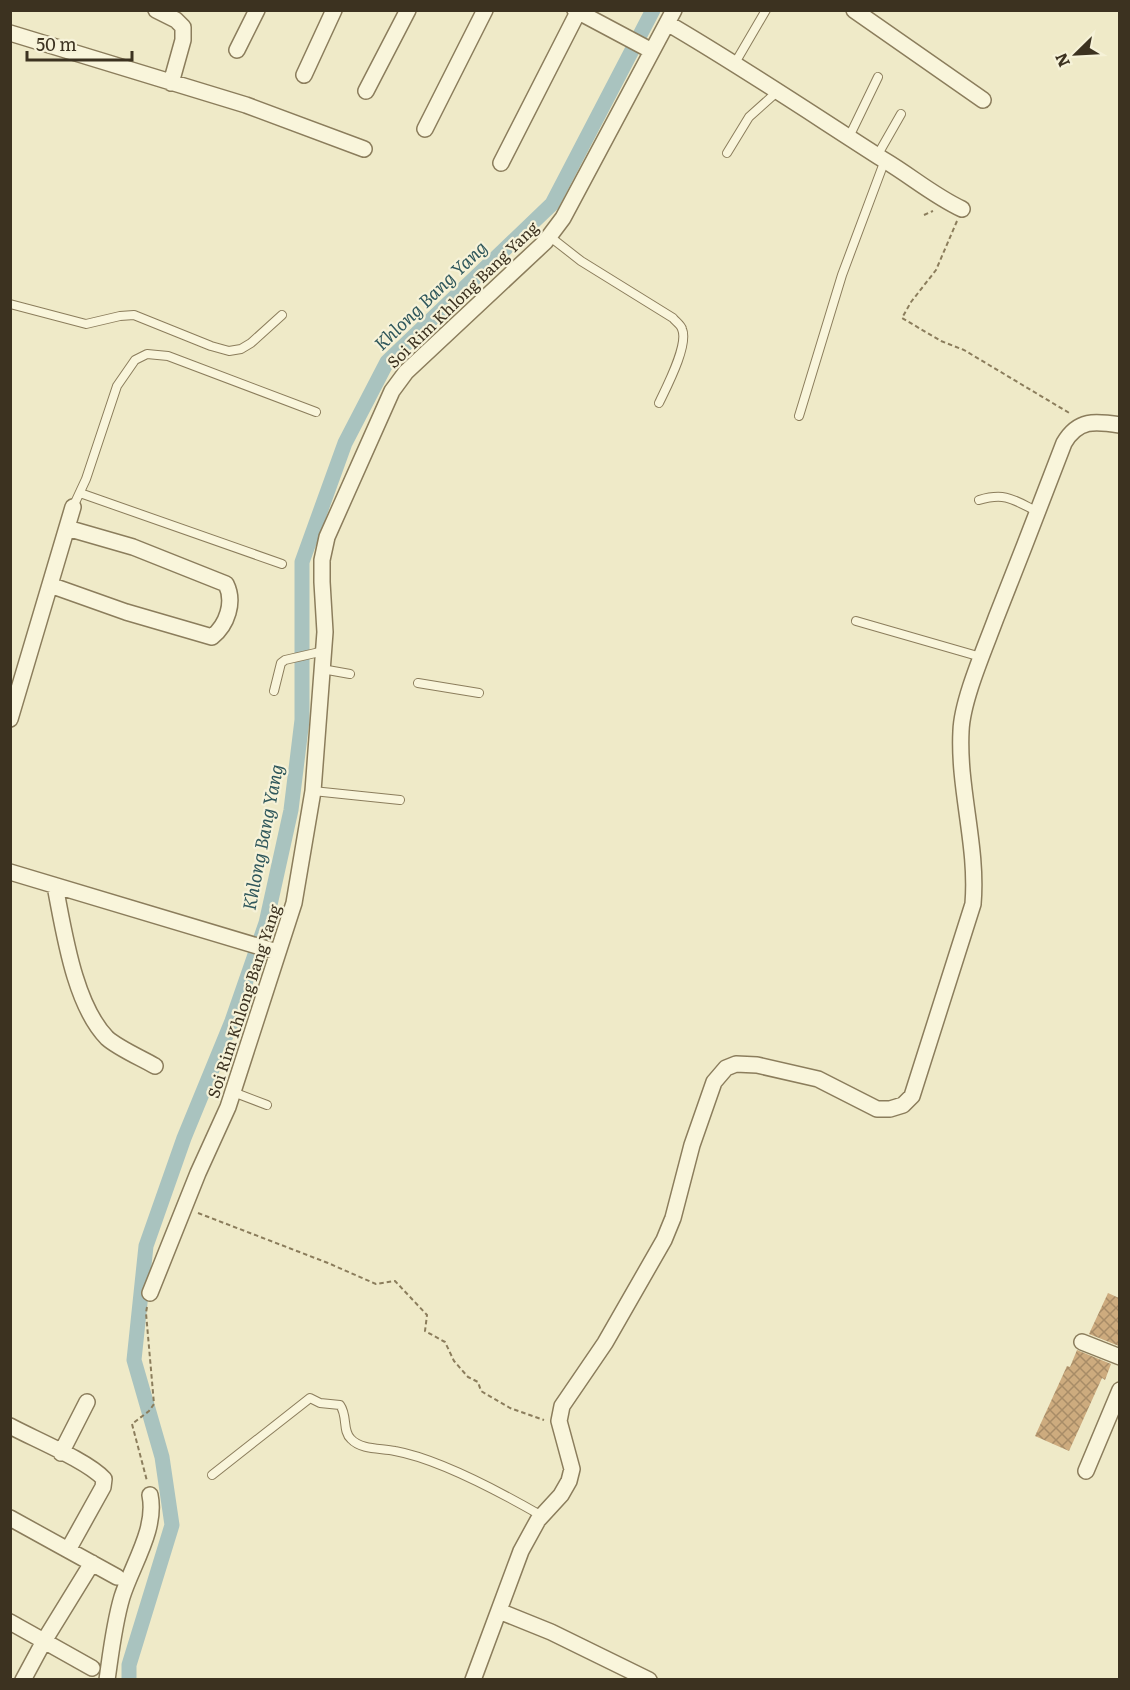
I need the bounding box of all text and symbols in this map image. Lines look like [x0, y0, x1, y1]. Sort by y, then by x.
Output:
scale bar [27, 24, 132, 62]
north arrow [1046, 24, 1106, 84]
text: 50 m [36, 30, 77, 57]
text: N [1048, 49, 1075, 72]
street label: Soi Rim Khlong Bang Yang [382, 217, 542, 371]
water label: Khlong Bang Yang [369, 236, 491, 354]
water label: Khlong Bang Yang [235, 762, 289, 912]
street label: Soi Rim Khlong Bang Yang [200, 901, 286, 1101]

